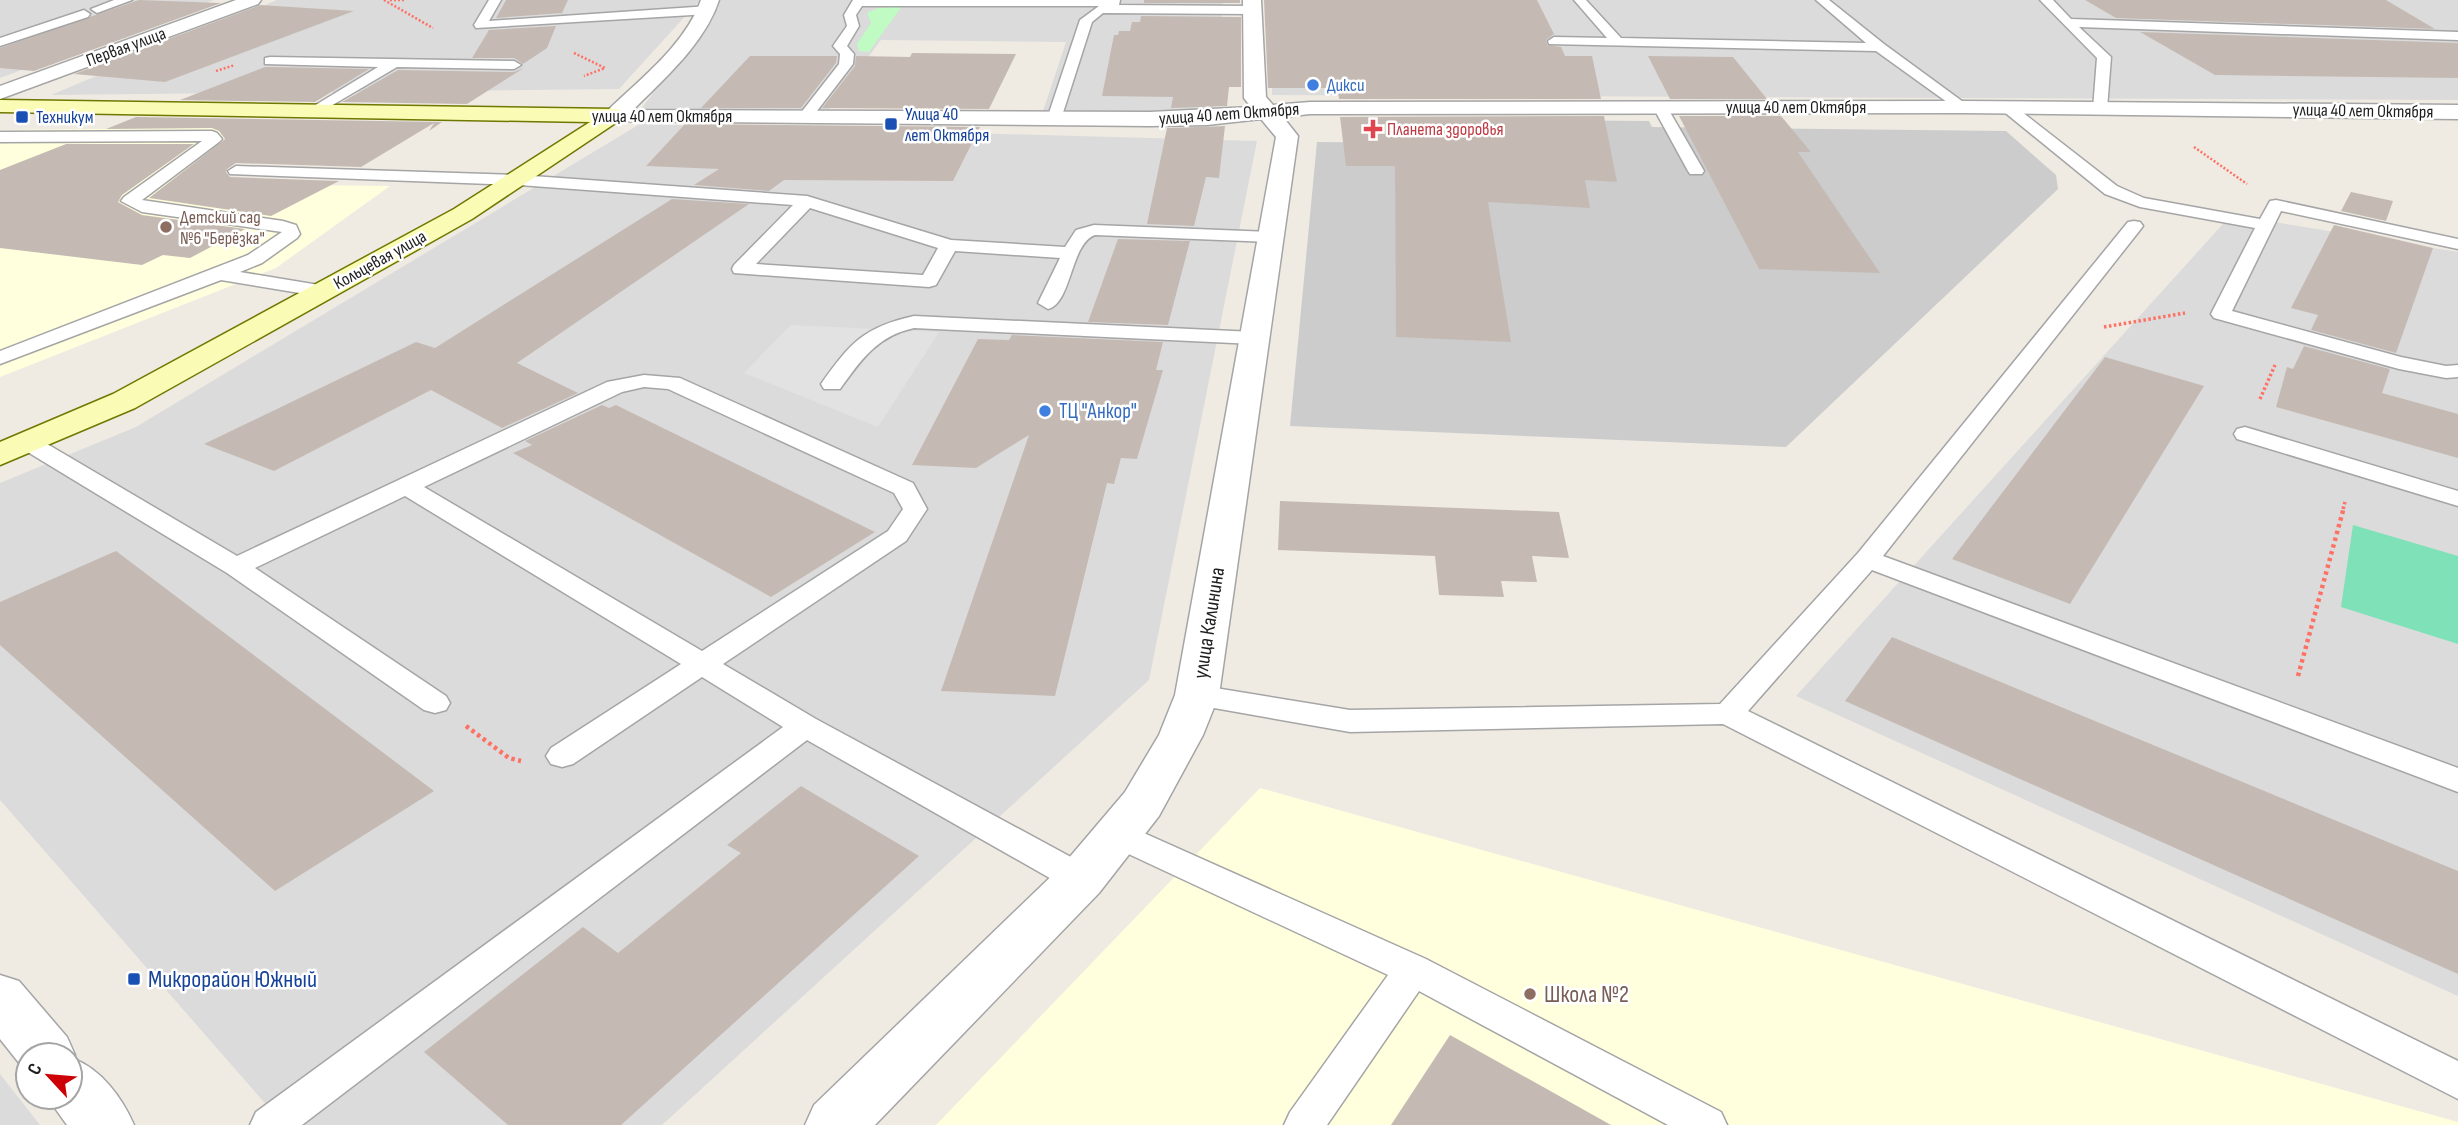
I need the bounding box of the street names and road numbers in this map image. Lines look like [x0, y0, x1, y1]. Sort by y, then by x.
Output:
street label: Первая улица [83, 23, 169, 71]
street label: улица 40 лет Октября [1726, 97, 1866, 118]
street label: улица 40 лет Октября [1158, 99, 1300, 129]
street label: улица 40 лет Октября [2292, 99, 2434, 123]
street label: улица 40 лет Октября [592, 106, 732, 127]
street label: Кольцевая улица [330, 226, 430, 294]
street label: улица Калинина [1188, 566, 1230, 680]

